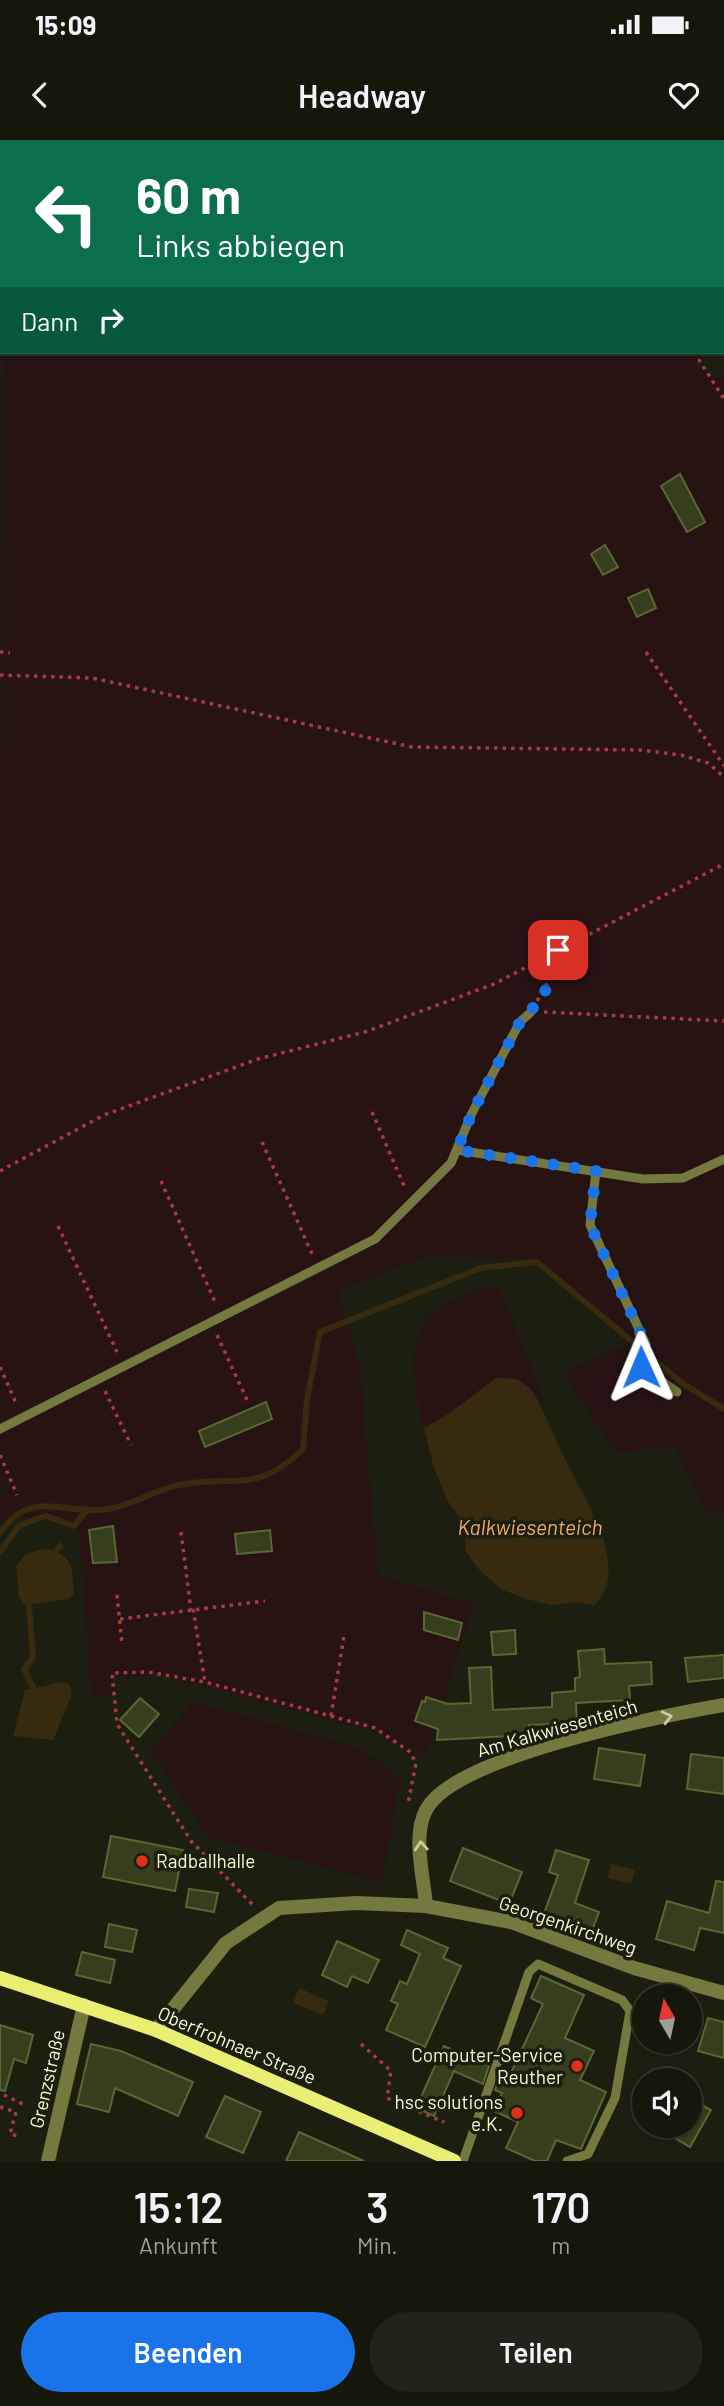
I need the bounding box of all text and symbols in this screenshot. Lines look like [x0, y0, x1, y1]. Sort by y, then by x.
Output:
text: 15:09 [35, 9, 96, 40]
icon: back [21, 76, 59, 114]
text: Headway [298, 76, 426, 114]
icon: heart [665, 76, 703, 114]
text: 60 m [136, 165, 241, 224]
icon: left [21, 168, 112, 259]
text: Links abbiegen [136, 225, 345, 263]
icon: right [92, 301, 130, 339]
text: Dann [21, 305, 78, 336]
pin [528, 920, 588, 980]
icon: arrive [539, 931, 577, 969]
position arrow [604, 1330, 678, 1404]
water label: Kalkwiesenteich [457, 1514, 603, 1539]
street label: Am Kalkwiesenteich [474, 1694, 640, 1761]
one-way arrow [661, 1711, 673, 1725]
one-way arrow [414, 1840, 429, 1851]
place label: Radballhalle [156, 1849, 255, 1872]
marker: Radballhalle [134, 1853, 150, 1869]
street label: Georgenkirchweg [496, 1890, 640, 1959]
north arrow [632, 1984, 702, 2054]
map controls [632, 1984, 702, 2138]
street label: Oberfrohnaer Straße [155, 2001, 320, 2088]
street label: Grenzstraße [24, 2027, 69, 2130]
place label: Computer-Service Reuther [411, 2043, 563, 2088]
marker: Computer-Service Reuther [569, 2058, 585, 2074]
button: sound [632, 2068, 702, 2138]
place label: hsc solutions e.K. [394, 2090, 503, 2135]
marker: hsc solutions e.K. [509, 2105, 525, 2121]
text: 15:12 [134, 2181, 224, 2231]
text: 3 [366, 2181, 389, 2231]
text: 170 [531, 2181, 590, 2231]
text: Ankunft [139, 2231, 218, 2259]
text: Min. [357, 2231, 398, 2259]
text: m [551, 2231, 570, 2259]
button: Beenden [21, 2312, 355, 2392]
button: Teilen [369, 2312, 703, 2392]

